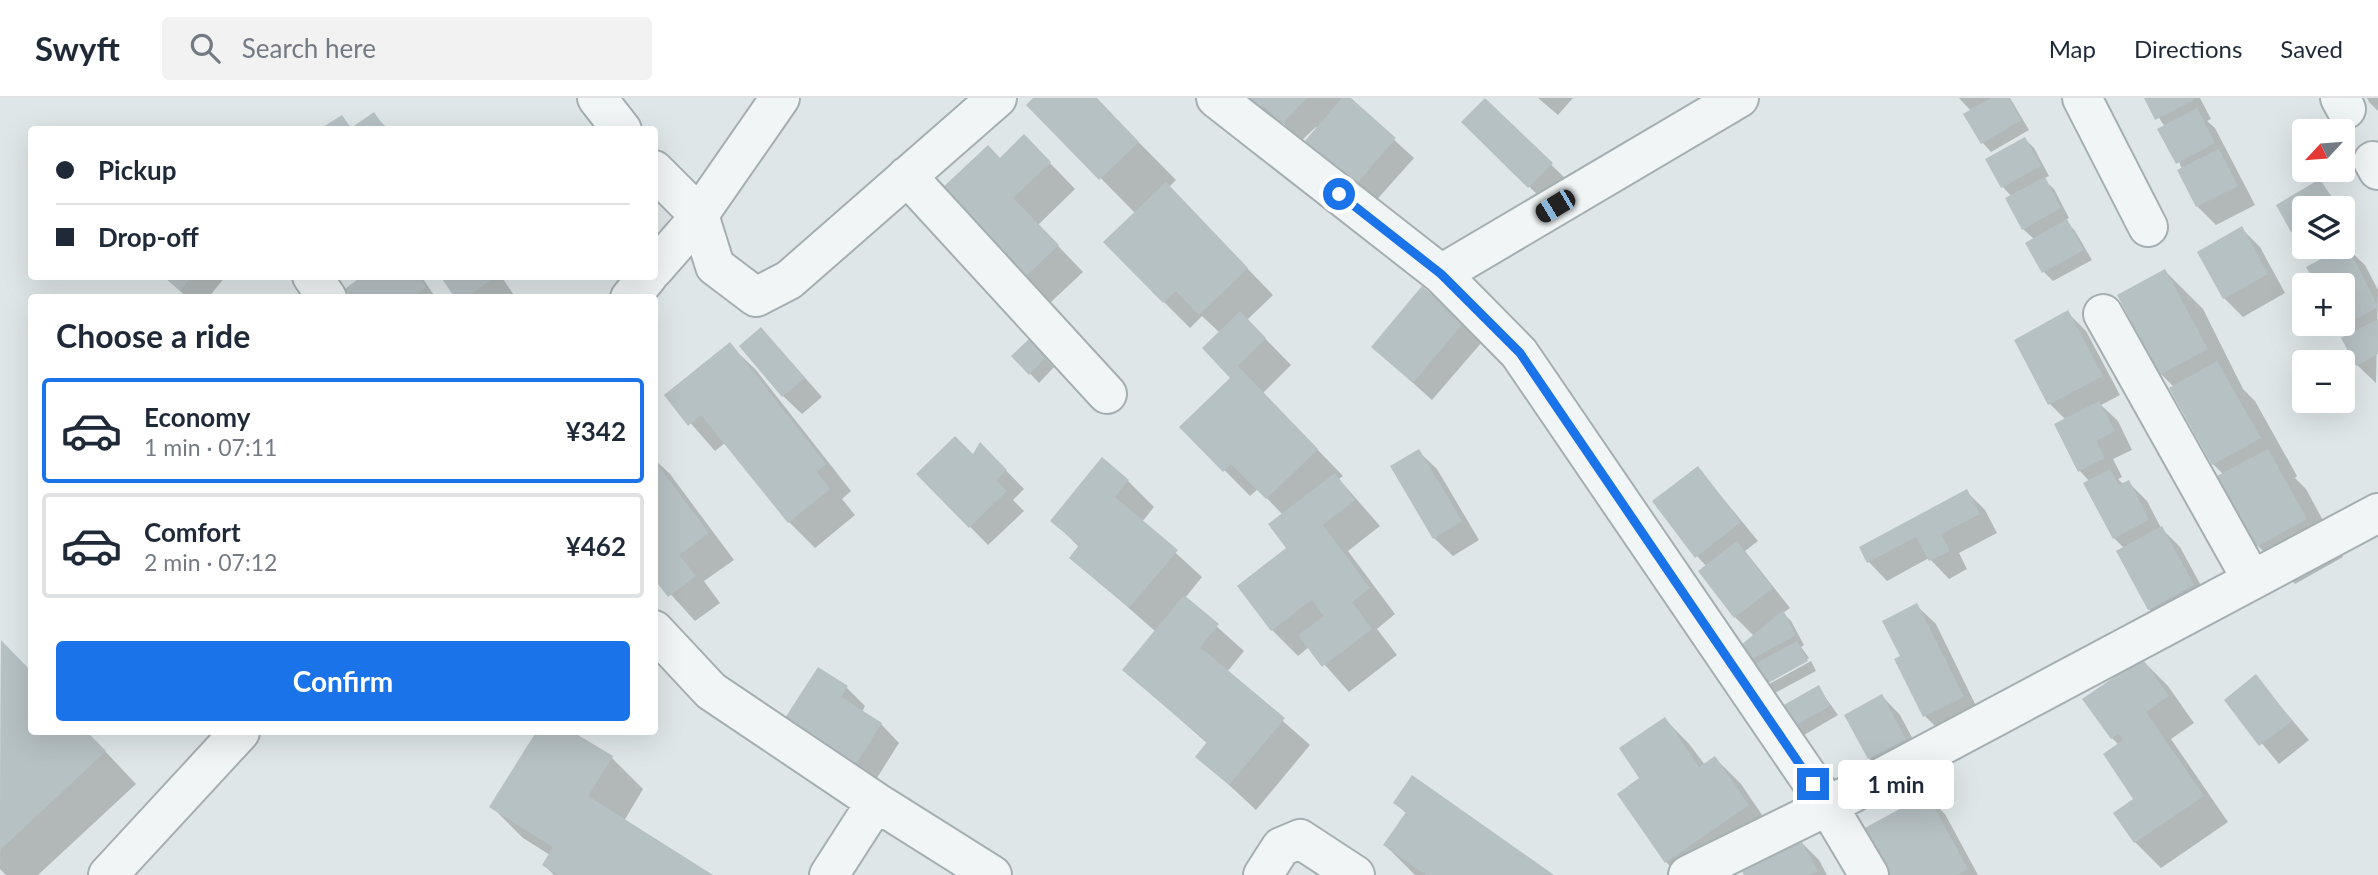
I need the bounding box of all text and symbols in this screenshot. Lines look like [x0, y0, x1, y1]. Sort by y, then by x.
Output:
search box [162, 17, 652, 80]
text: Swyft [35, 28, 120, 68]
icon: search [186, 29, 224, 67]
text: Search here [242, 32, 376, 64]
text: Map [2049, 34, 2096, 63]
text: Directions [2134, 34, 2242, 63]
text: Saved [2280, 34, 2343, 63]
north arrow [2292, 119, 2356, 182]
map controls [2292, 119, 2355, 413]
text: Pickup [98, 154, 177, 186]
route start [1323, 178, 1355, 210]
car [1532, 186, 1579, 226]
button: layers [2292, 196, 2355, 259]
text: Drop-off [98, 221, 199, 253]
button: + [2292, 273, 2355, 336]
text: Choose a ride [56, 316, 250, 355]
button: − [2292, 350, 2355, 413]
icon: car [60, 399, 123, 462]
text: Economy [144, 401, 250, 433]
text: ¥342 [566, 415, 626, 447]
text: 1 min · 07:11 [144, 433, 277, 461]
icon: car [60, 514, 123, 577]
text: Comfort [144, 516, 241, 548]
text: ¥462 [566, 530, 626, 562]
text: 2 min · 07:12 [144, 548, 277, 576]
button: Confirm [56, 641, 630, 721]
callout: 1 min [1838, 760, 1953, 808]
route end [1797, 768, 1829, 800]
text: 1 min [1867, 770, 1925, 798]

